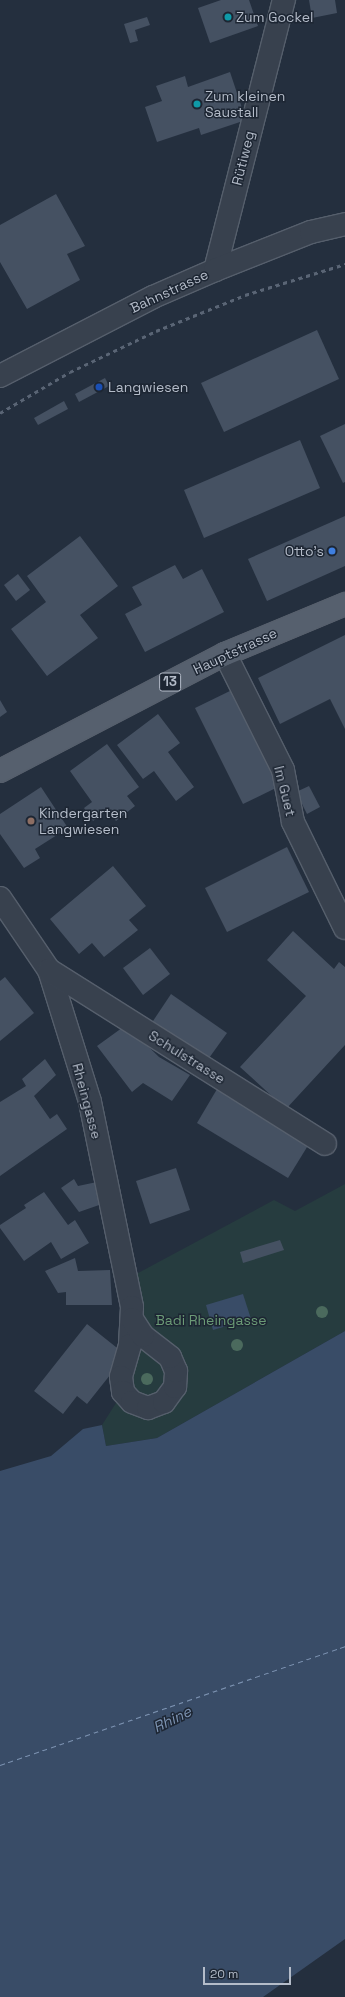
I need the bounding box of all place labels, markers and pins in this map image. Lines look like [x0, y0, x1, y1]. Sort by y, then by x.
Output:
place label: Zum Gockel [236, 9, 313, 25]
marker: Zum Gockel [223, 12, 233, 22]
place label: Zum kleinen Saustall [205, 88, 285, 120]
marker: Zum kleinen Saustall [192, 99, 202, 109]
place label: Langwiesen [108, 379, 188, 395]
marker: Langwiesen [93, 381, 105, 393]
place label: Otto's [285, 543, 324, 559]
marker: Otto's [327, 546, 337, 556]
place label: Kindergarten Langwiesen [39, 805, 127, 838]
marker: Kindergarten Langwiesen [26, 816, 36, 826]

